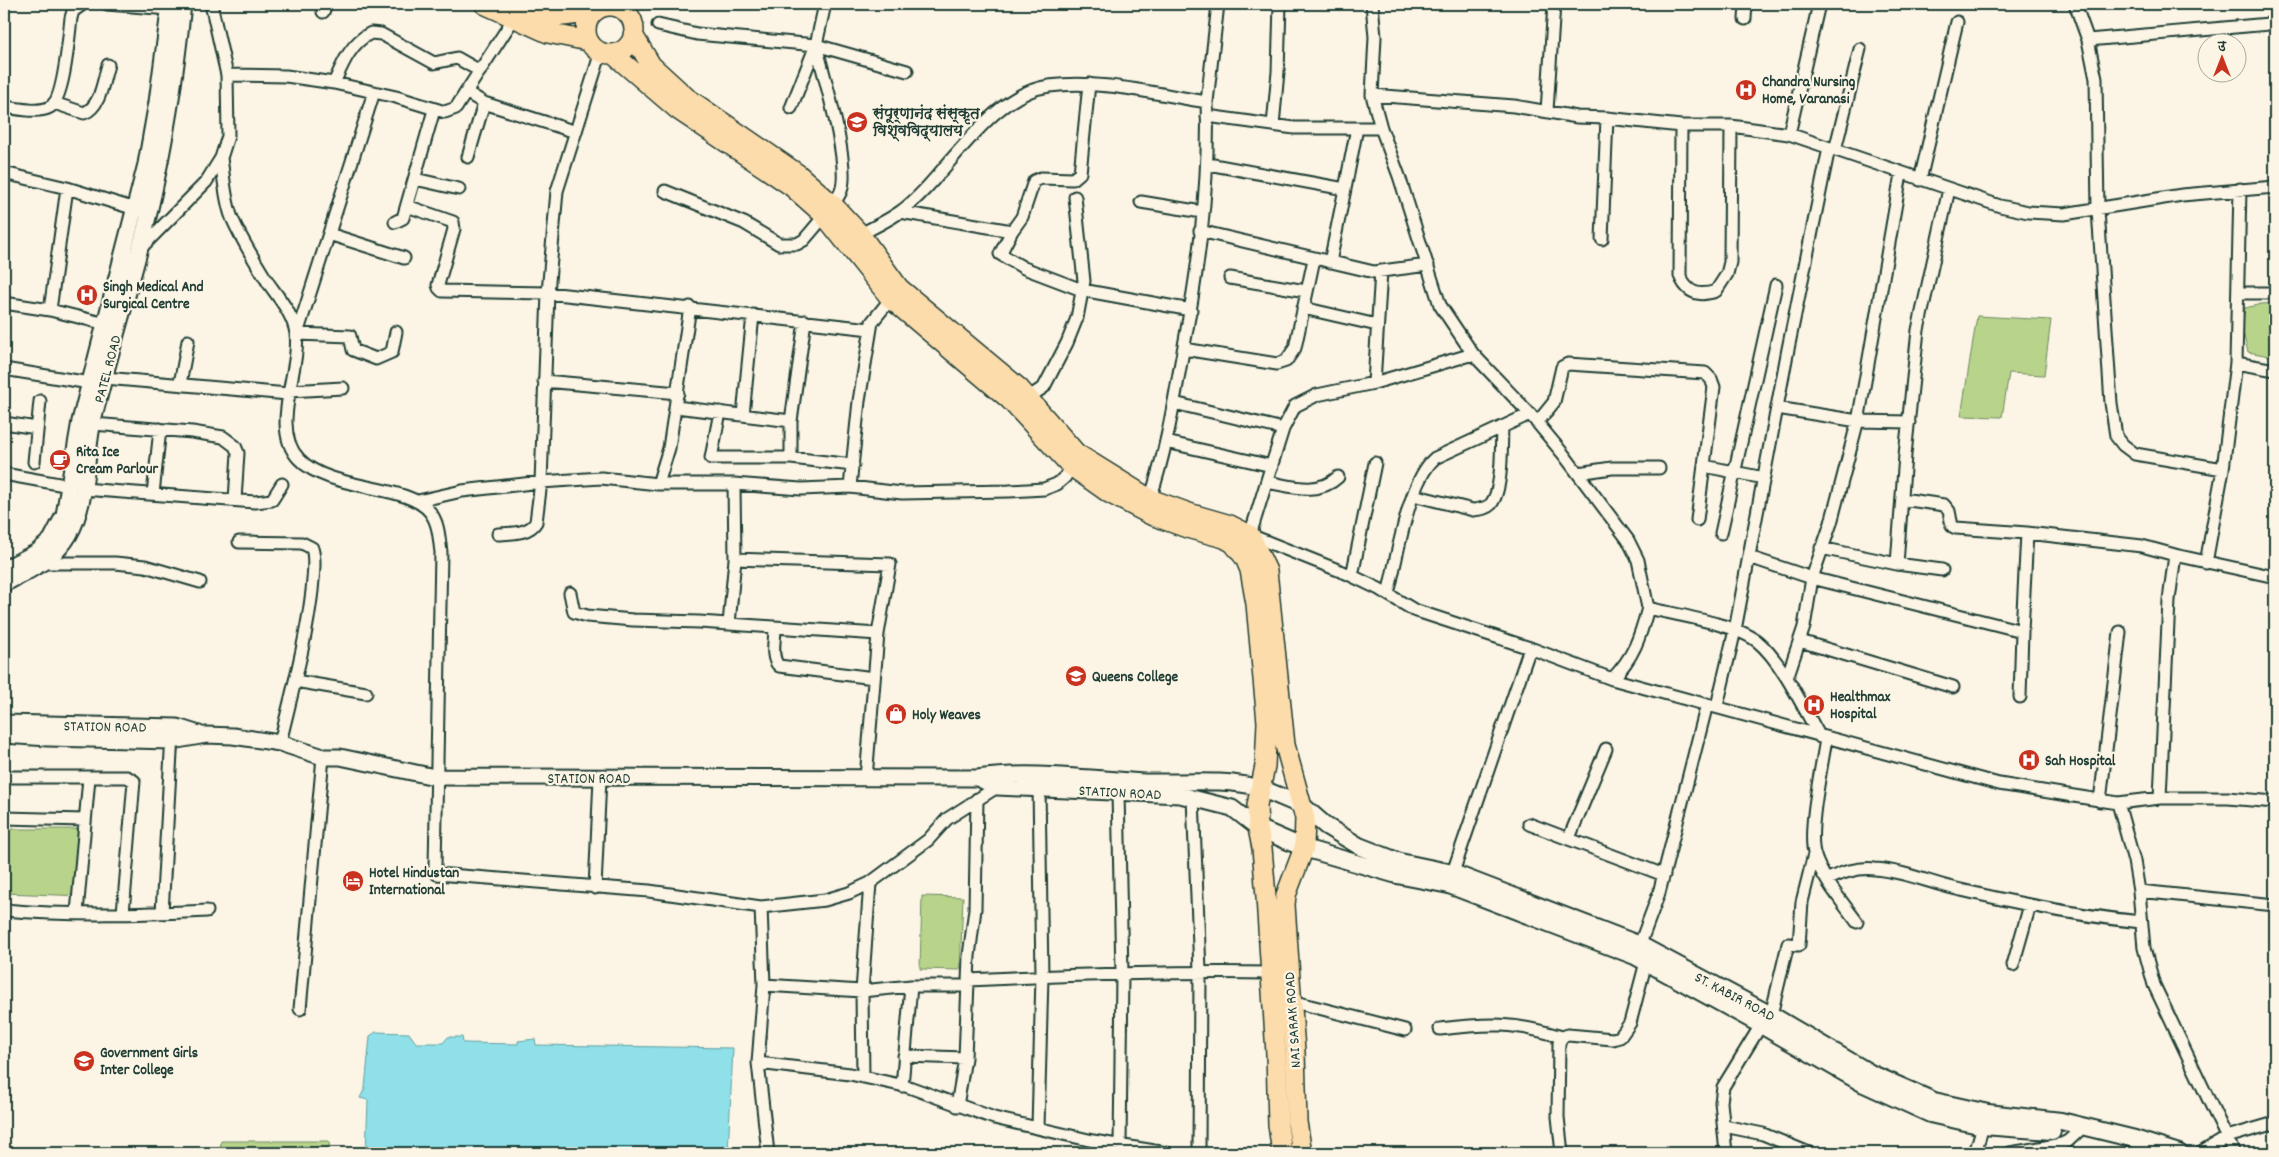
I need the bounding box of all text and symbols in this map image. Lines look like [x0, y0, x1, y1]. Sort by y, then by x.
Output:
north arrow [2196, 32, 2246, 82]
text: उ [2217, 37, 2227, 57]
place label: Chandra Nursing Home, Varanasi [1762, 72, 1856, 111]
hospital icon: Chandra Nursing Home, Varanasi [1734, 78, 1758, 102]
place label: संपूर्णानंद संस्कृत विश्वविद्यालय [872, 104, 980, 143]
school or university icon: संपूर्णानंद संस्कृत विश्वविद्यालय [845, 110, 869, 134]
place label: Singh Medical And Surgical Centre [103, 277, 204, 316]
hospital icon: Singh Medical And Surgical Centre [75, 283, 99, 307]
street label: PATEL ROAD [89, 333, 129, 406]
place label: Rita Ice Cream Parlour [76, 442, 158, 481]
cafe icon: Rita Ice Cream Parlour [48, 448, 72, 472]
school or university icon: Queens College [1064, 664, 1088, 688]
place label: Queens College [1092, 667, 1178, 689]
place label: Healthmax Hospital [1830, 687, 1891, 726]
hospital icon: Healthmax Hospital [1802, 693, 1826, 717]
shop icon: Holy Weaves [884, 702, 908, 726]
place label: Holy Weaves [912, 705, 981, 727]
street label: STATION ROAD [63, 716, 147, 740]
hospital icon: Sah Hospital [2017, 748, 2041, 772]
place label: Sah Hospital [2045, 751, 2116, 773]
street label: STATION ROAD [548, 769, 631, 791]
street label: STATION ROAD [1078, 781, 1162, 807]
place label: Hotel Hindustan International [369, 863, 459, 902]
hotel icon: Hotel Hindustan International [341, 869, 365, 893]
street label: ST. KABIR ROAD [1690, 967, 1778, 1028]
street label: NAI SARAK ROAD [1280, 971, 1308, 1069]
place label: Government Girls Inter College [100, 1043, 198, 1082]
school or university icon: Government Girls Inter College [72, 1049, 96, 1073]

